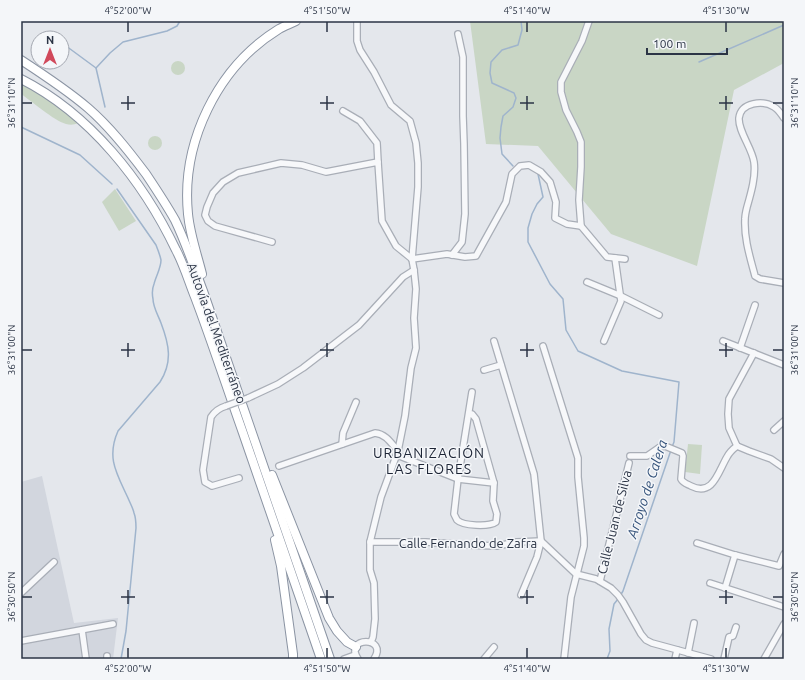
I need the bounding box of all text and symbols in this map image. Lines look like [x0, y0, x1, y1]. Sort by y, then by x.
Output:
text: 4°52'00"W [104, 5, 152, 16]
text: 4°51'50"W [303, 5, 351, 16]
text: 4°51'40"W [503, 5, 551, 16]
text: 4°51'30"W [702, 5, 750, 16]
north arrow [30, 30, 70, 70]
scale bar [647, 30, 727, 56]
text: N [46, 34, 54, 46]
text: 100 m [653, 37, 686, 50]
text: 36°31'10"N [6, 78, 17, 128]
text: 36°31'10"N [789, 78, 800, 128]
street label: Autovía del Mediterráneo [185, 261, 249, 405]
text: 36°31'00"N [6, 325, 17, 375]
text: 36°31'00"N [789, 325, 800, 375]
water label: Arroyo de Calera [623, 437, 671, 541]
district label: URBANIZACIÓN LAS FLORES [373, 444, 485, 477]
street label: Calle Juan de Silva [594, 469, 634, 575]
street label: Calle Fernando de Zafra [399, 536, 537, 550]
text: 36°30'50"N [6, 572, 17, 622]
text: 36°30'50"N [789, 572, 800, 622]
text: 4°52'00"W [104, 663, 152, 674]
text: 4°51'50"W [303, 663, 351, 674]
text: 4°51'40"W [503, 663, 551, 674]
text: 4°51'30"W [702, 663, 750, 674]

